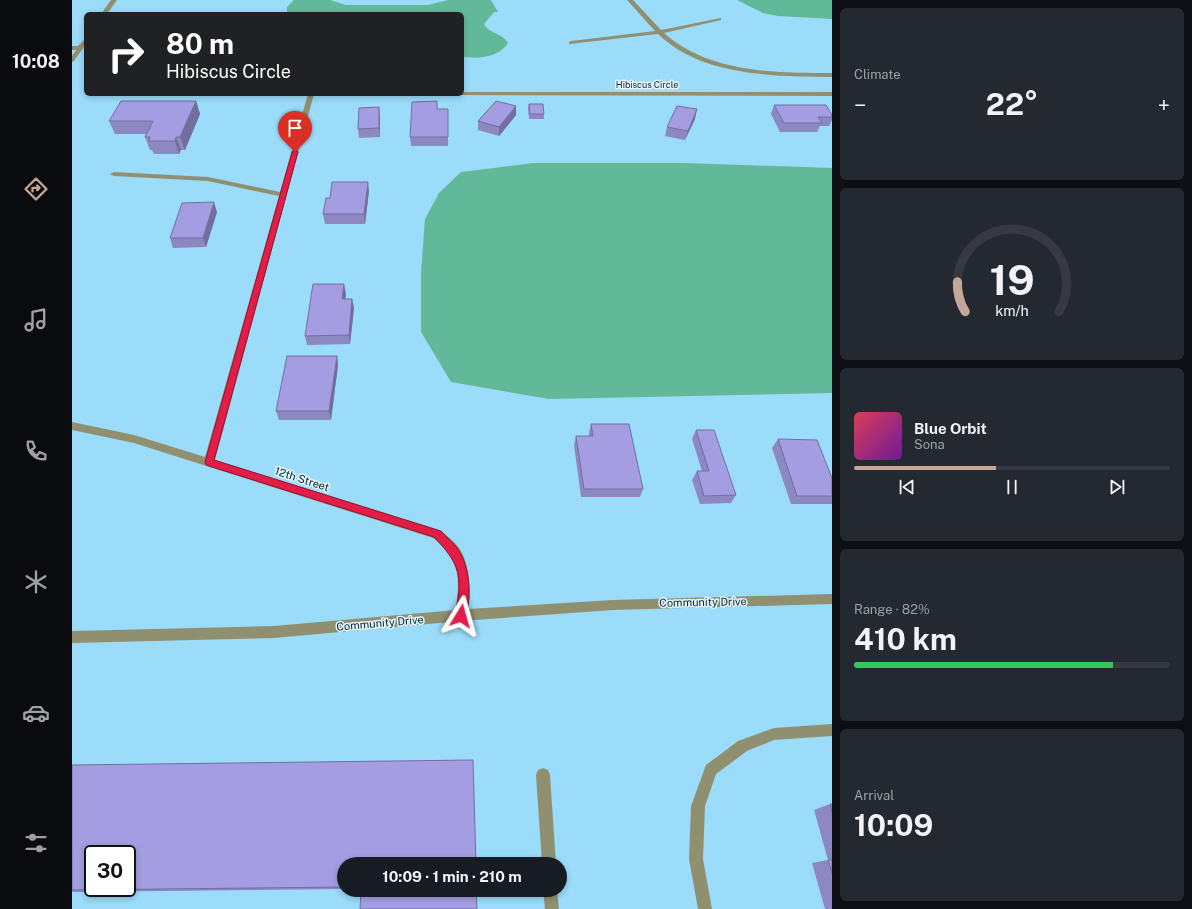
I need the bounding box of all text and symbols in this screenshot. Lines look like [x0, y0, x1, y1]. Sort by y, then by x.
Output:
text: 80 m [166, 27, 234, 60]
icon: right [100, 28, 152, 80]
text: 10:08 [12, 51, 60, 72]
text: Hibiscus Circle [166, 61, 291, 82]
text: Climate [854, 67, 901, 82]
street label: Hibiscus Circle [616, 79, 678, 90]
text: 22° [986, 86, 1038, 122]
text: − [854, 92, 866, 118]
text: + [1158, 92, 1170, 118]
pin [278, 111, 312, 152]
icon: arrive [284, 117, 306, 139]
icon: directions [22, 175, 50, 203]
text: 19 [989, 255, 1035, 304]
text: km/h [995, 302, 1029, 319]
icon: music [22, 306, 50, 334]
text: Blue Orbit [914, 420, 987, 437]
icon: phone [22, 437, 50, 465]
text: Sona [914, 437, 945, 452]
street label: 12th Street [273, 465, 331, 493]
icon: previous [896, 476, 918, 498]
icon: pause [1001, 476, 1023, 498]
icon: next [1106, 476, 1128, 498]
icon: climate [22, 568, 50, 596]
position arrow [440, 595, 482, 637]
street label: Community Drive [659, 595, 747, 609]
text: Range · 82% [854, 602, 930, 617]
street label: Community Drive [336, 613, 424, 633]
text: 410 km [854, 621, 957, 657]
icon: car [22, 699, 50, 727]
text: Arrival [854, 788, 894, 803]
text: 10:09 [854, 807, 933, 843]
icon: filters [22, 829, 50, 857]
speed limit sign: 30 [84, 845, 136, 897]
text: 10:09 · 1 min · 210 m [382, 868, 522, 885]

